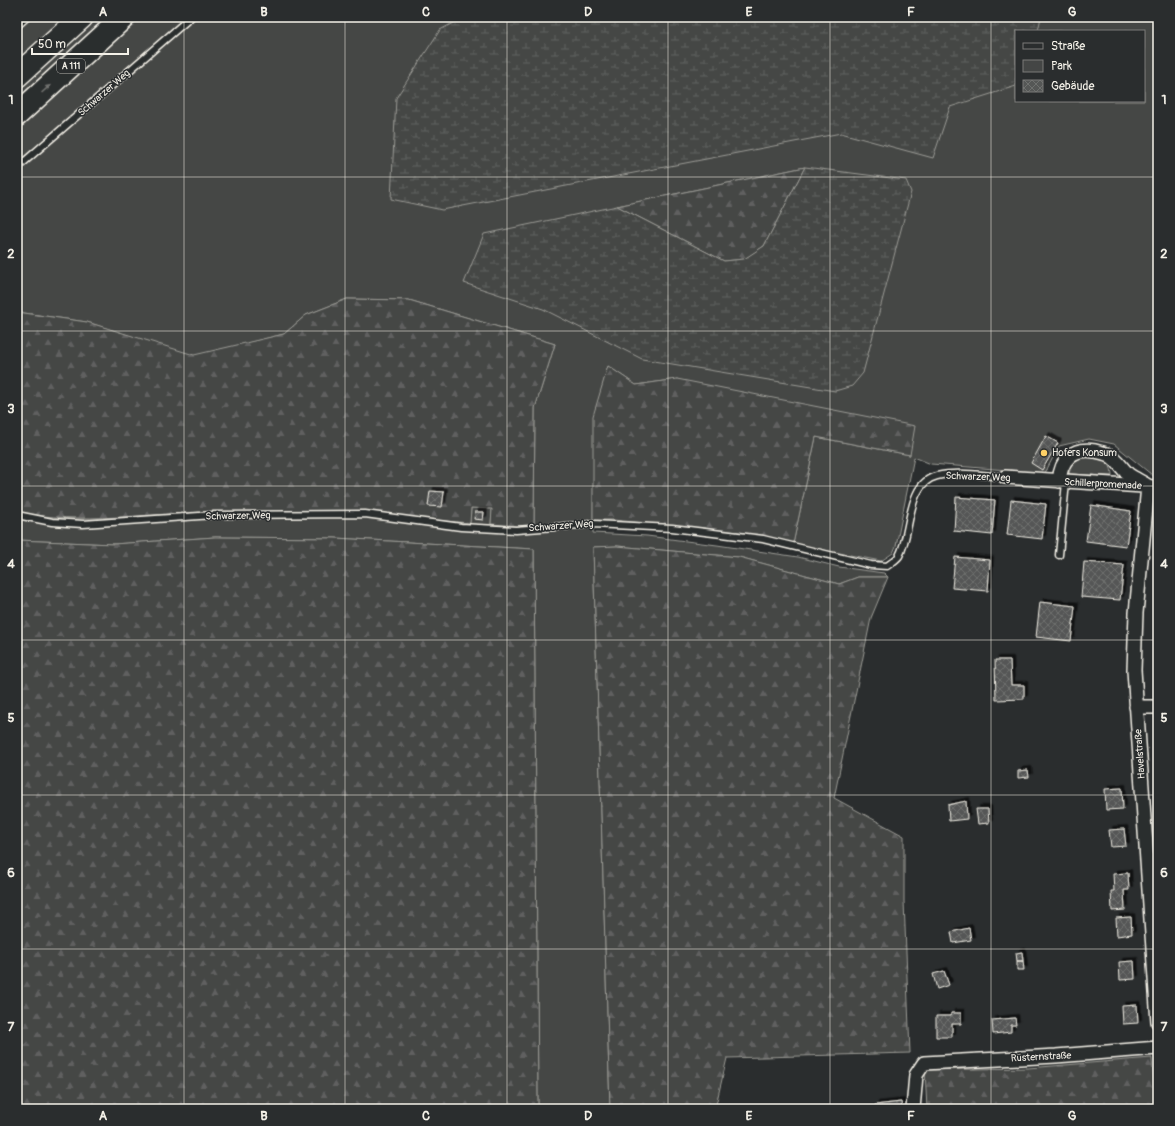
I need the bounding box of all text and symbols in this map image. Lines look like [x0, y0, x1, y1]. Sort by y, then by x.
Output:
text: A [99, 4, 108, 20]
text: B [260, 4, 268, 20]
text: C [422, 4, 430, 20]
text: D [584, 4, 592, 20]
text: E [746, 4, 753, 20]
text: F [907, 4, 915, 20]
text: G [1068, 4, 1077, 20]
scale bar [32, 30, 128, 56]
legend [1015, 30, 1145, 102]
text: 50 m [38, 37, 66, 52]
text: Straße [1051, 39, 1085, 54]
road number: A 111 [57, 59, 85, 73]
text: Park [1051, 59, 1072, 74]
street label: Schwarzer Weg [76, 67, 132, 119]
text: Gebäude [1051, 79, 1095, 94]
one-way arrow [41, 84, 51, 93]
text: 1 [8, 92, 14, 108]
text: 1 [1161, 92, 1167, 108]
text: 2 [7, 246, 15, 262]
text: 2 [1160, 246, 1168, 262]
text: 3 [7, 401, 15, 417]
text: 3 [1160, 401, 1168, 417]
place label: Hofers Konsum [1052, 447, 1117, 459]
marker: Hofers Konsum [1039, 448, 1049, 458]
street label: Schwarzer Weg [945, 470, 1011, 484]
street label: Schillerpromenade [1064, 476, 1142, 492]
street label: Schwarzer Weg [205, 509, 271, 523]
street label: Schwarzer Weg [528, 518, 594, 534]
text: 4 [7, 556, 15, 572]
text: 4 [1160, 556, 1168, 572]
text: 5 [7, 710, 15, 726]
text: 5 [1160, 710, 1168, 726]
street label: Havelstraße [1132, 729, 1148, 779]
text: 6 [7, 865, 15, 881]
text: 6 [1160, 865, 1168, 881]
text: 7 [8, 1019, 15, 1035]
text: 7 [1161, 1019, 1168, 1035]
street label: Rüsternstraße [1010, 1049, 1072, 1065]
text: A [99, 1108, 108, 1124]
text: B [260, 1108, 268, 1124]
text: C [422, 1108, 430, 1124]
text: D [584, 1108, 592, 1124]
text: E [746, 1108, 753, 1124]
text: F [907, 1108, 915, 1124]
text: G [1068, 1108, 1077, 1124]

